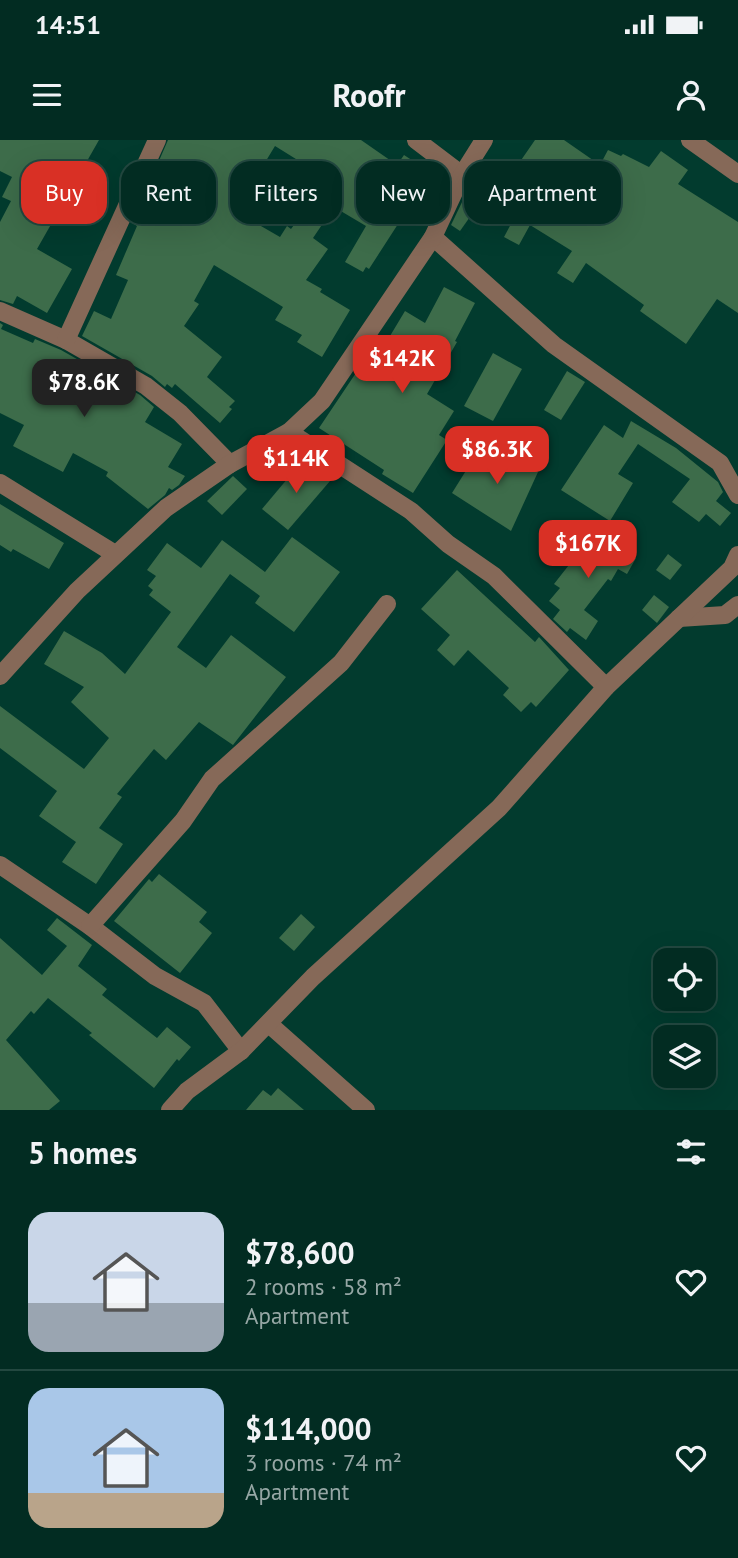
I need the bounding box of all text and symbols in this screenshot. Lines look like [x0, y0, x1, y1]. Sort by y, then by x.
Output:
text: 14:51 [35, 8, 101, 41]
text: Roofr [332, 74, 406, 116]
icon: menu [28, 76, 66, 114]
icon: person [672, 76, 710, 114]
chip: Buy [21, 161, 107, 224]
chip: Rent [121, 161, 216, 224]
chip: Filters [230, 161, 342, 224]
chip: New [356, 161, 450, 224]
chip: Apartment [464, 161, 621, 224]
pin: $142K [353, 336, 451, 395]
text: $142K [369, 343, 435, 372]
pin: $78.6K [27, 359, 141, 419]
text: $78.6K [48, 367, 120, 396]
pin: $86.3K [440, 426, 554, 486]
text: $86.3K [461, 434, 533, 463]
pin: $114K [247, 436, 345, 495]
text: $114K [263, 443, 329, 472]
pin: $167K [539, 520, 637, 580]
text: $167K [555, 528, 621, 557]
map controls [653, 948, 716, 1088]
button: locate [653, 948, 716, 1011]
button: layers [653, 1025, 716, 1088]
text: 5 homes [28, 1133, 137, 1172]
icon: filters [672, 1133, 710, 1171]
text: $78,600 [245, 1233, 355, 1272]
icon: home [84, 1240, 168, 1324]
icon: heart [672, 1263, 710, 1301]
text: 2 rooms · 58 m² [245, 1272, 402, 1301]
text: Apartment [245, 1301, 349, 1330]
text: $114,000 [245, 1409, 372, 1448]
icon: home [84, 1416, 168, 1500]
icon: heart [672, 1439, 710, 1477]
text: 3 rooms · 74 m² [245, 1448, 402, 1477]
text: Apartment [245, 1477, 349, 1506]

